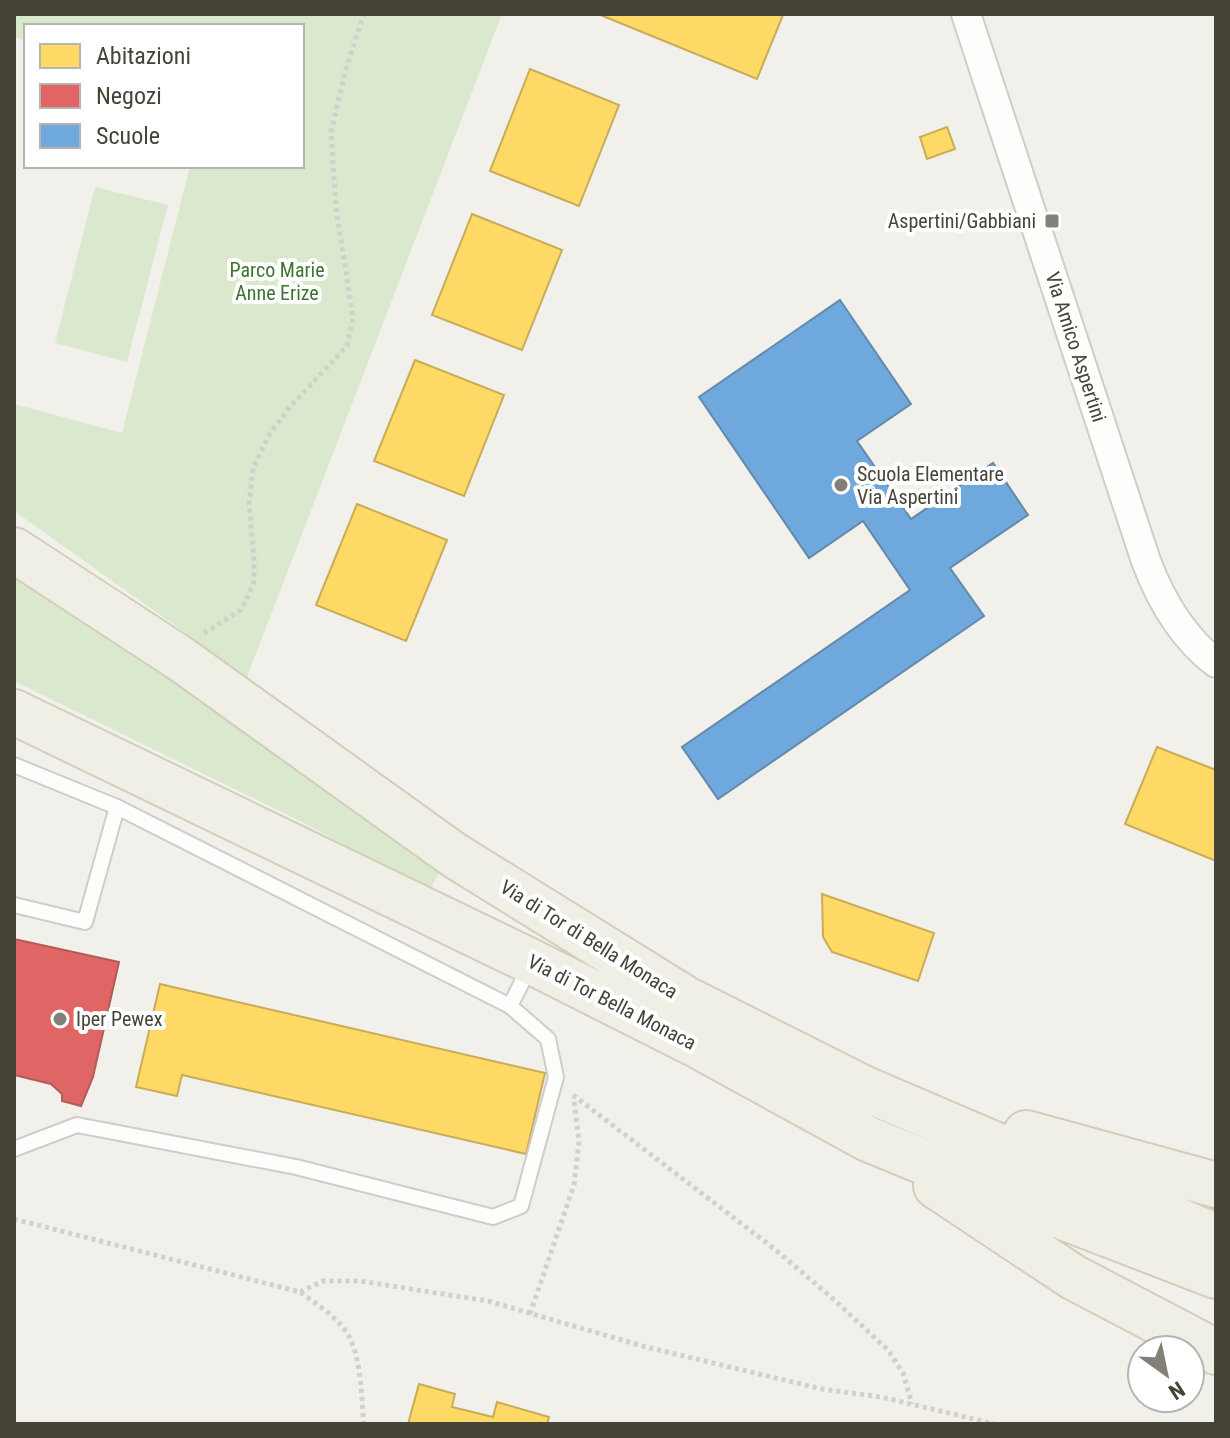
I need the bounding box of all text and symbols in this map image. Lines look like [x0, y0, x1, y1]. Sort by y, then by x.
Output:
legend [24, 24, 304, 168]
text: Abitazioni [96, 42, 191, 70]
text: Negozi [96, 82, 162, 110]
text: Scuole [96, 122, 160, 150]
place label: Aspertini/Gabbiani [888, 209, 1036, 233]
marker: Aspertini/Gabbiani [1043, 212, 1061, 230]
park label: Parco Marie Anne Erize [229, 258, 325, 305]
street label: Via Amico Aspertini [1040, 269, 1112, 425]
place label: Scuola Elementare Via Aspertini [857, 462, 1004, 509]
marker: Scuola Elementare Via Aspertini [832, 476, 850, 494]
street label: Via di Tor di Bella Monaca [496, 875, 682, 1003]
street label: Via di Tor Bella Monaca [524, 949, 700, 1055]
place label: Iper Pewex [76, 1007, 163, 1031]
marker: Iper Pewex [51, 1010, 69, 1028]
north arrow [1126, 1334, 1206, 1414]
text: N [1164, 1376, 1189, 1405]

